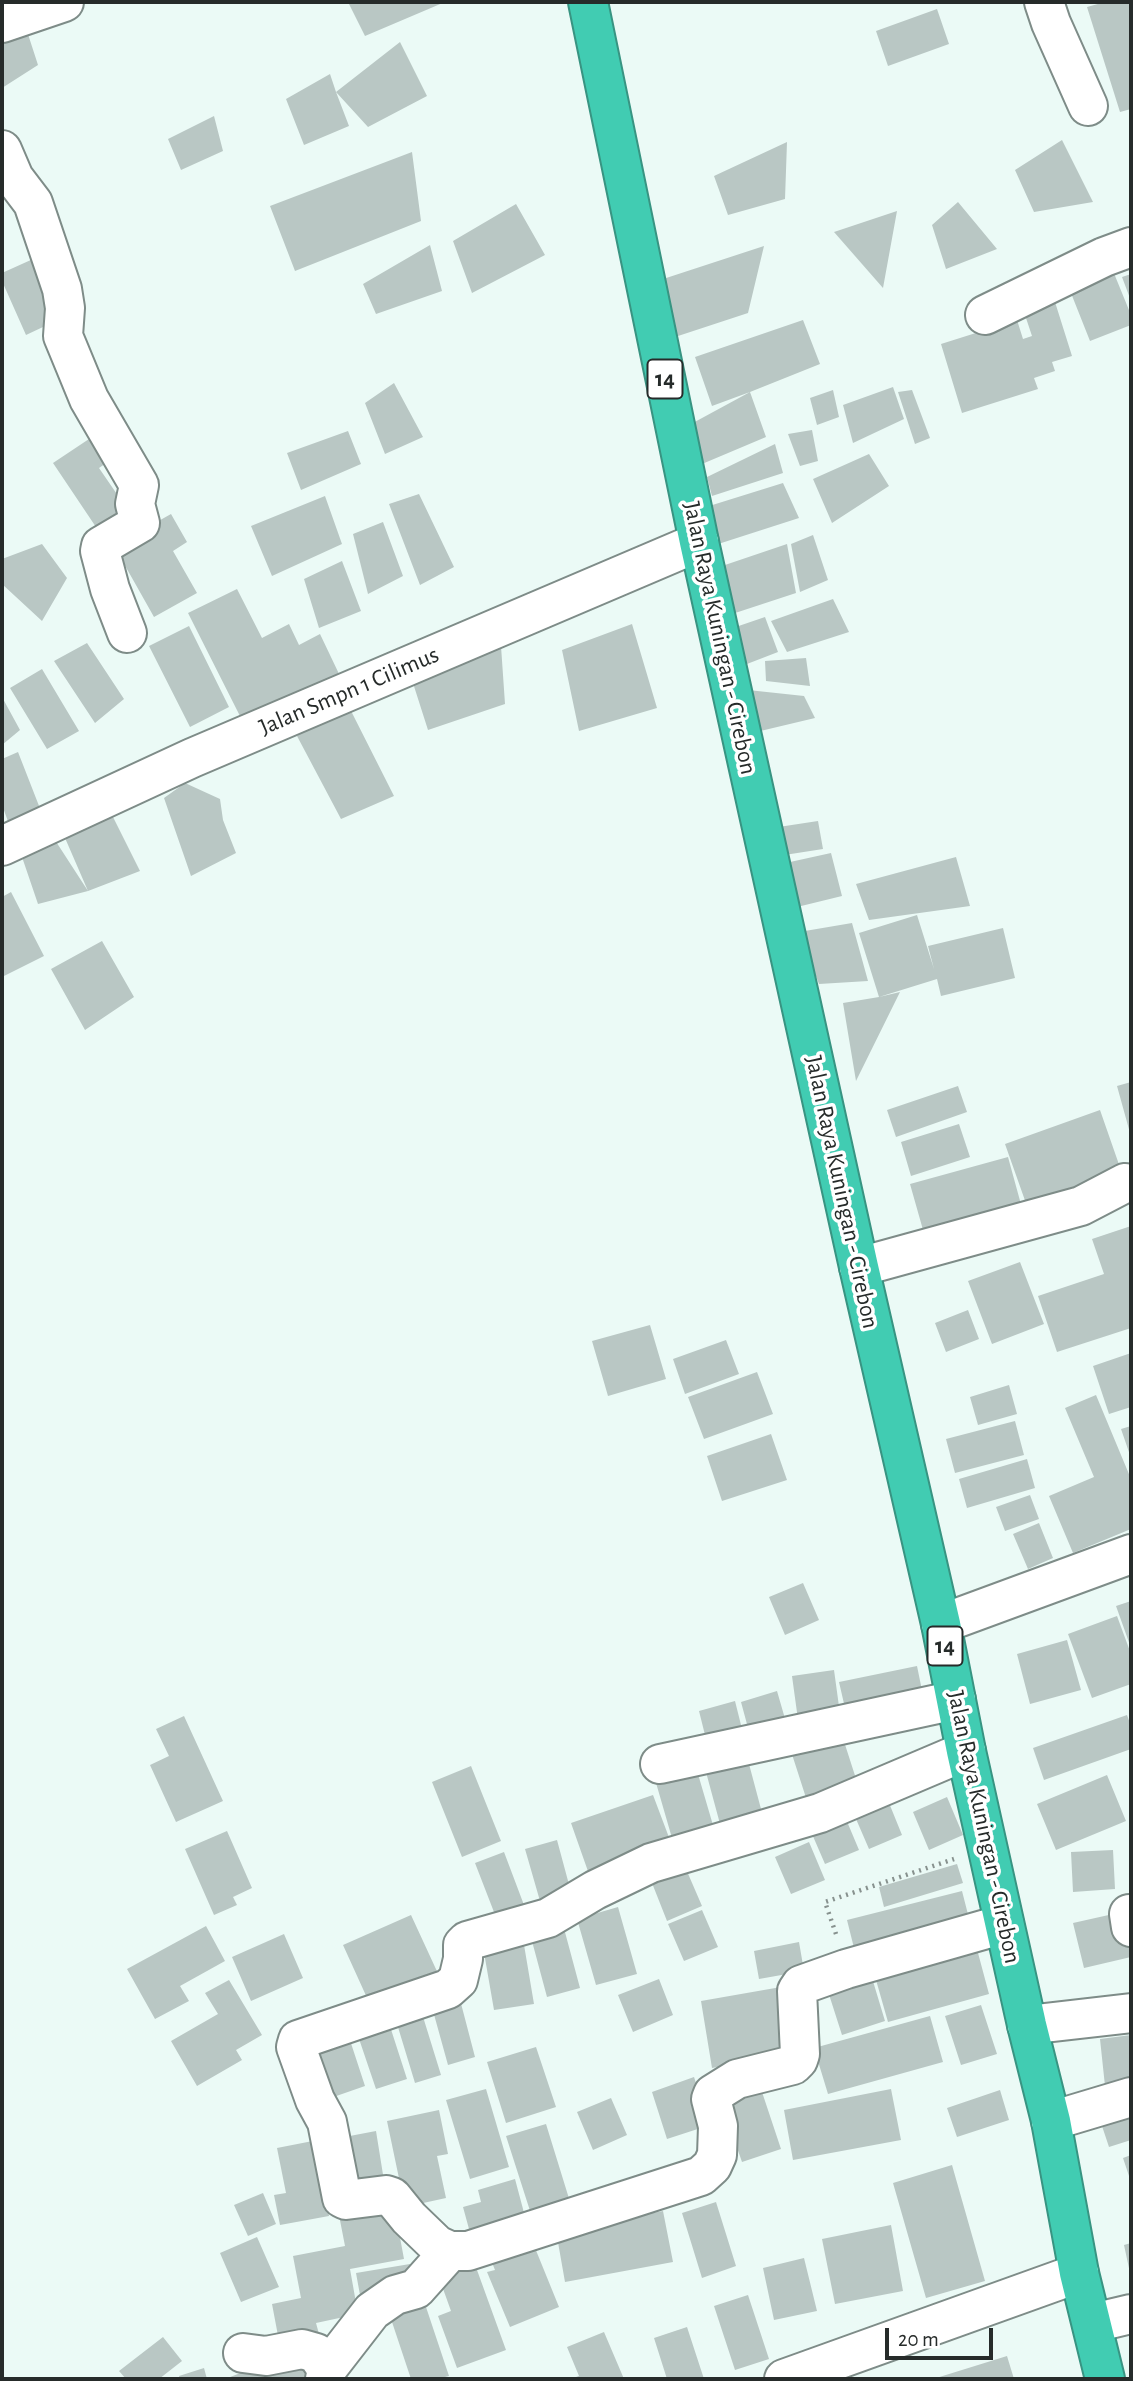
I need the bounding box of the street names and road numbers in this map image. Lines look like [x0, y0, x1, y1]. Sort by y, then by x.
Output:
road number: 14 [648, 360, 682, 398]
street label: Jalan Raya Kuningan - Cirebon [677, 499, 763, 777]
street label: Jalan Smpn 1 Cilimus [255, 640, 443, 742]
street label: Jalan Raya Kuningan - Cirebon [799, 1053, 885, 1331]
road number: 14 [928, 1626, 962, 1666]
street label: Jalan Raya Kuningan - Cirebon [941, 1688, 1027, 1966]

